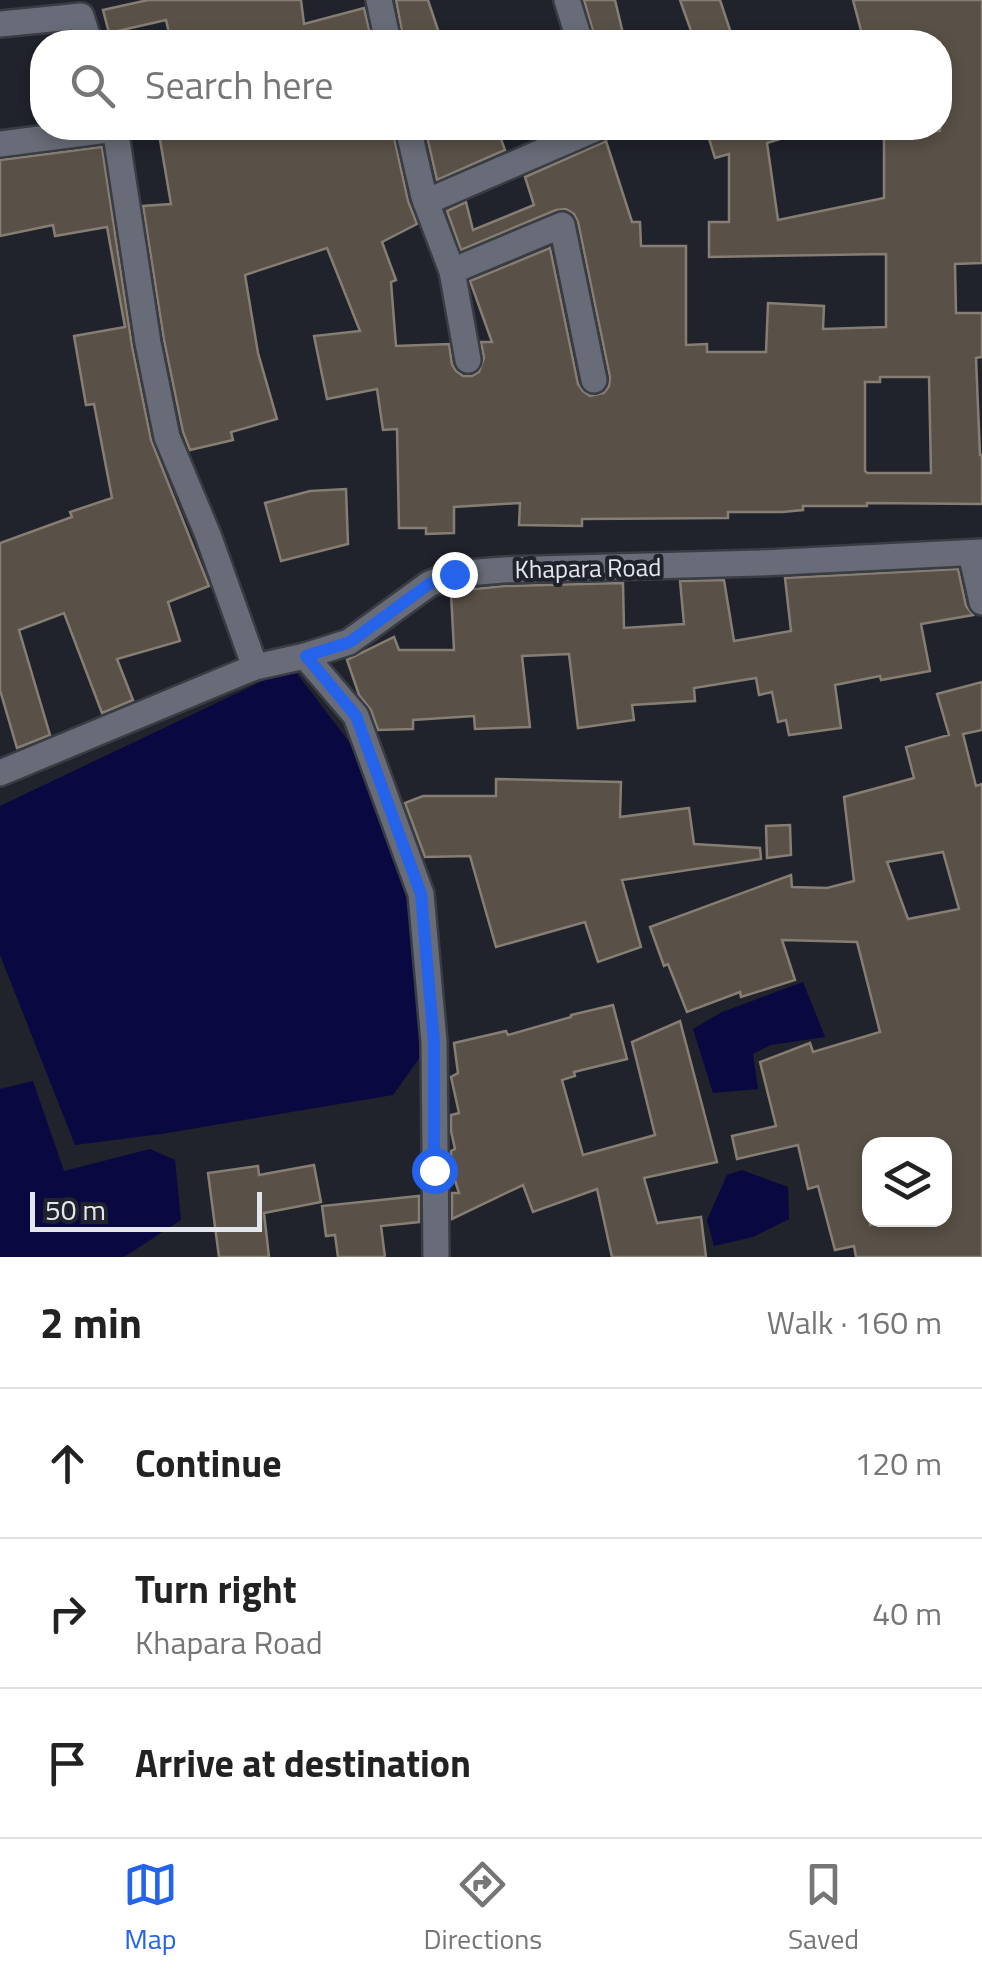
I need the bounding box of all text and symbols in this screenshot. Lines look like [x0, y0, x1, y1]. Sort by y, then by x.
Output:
search box [30, 30, 952, 140]
text: Search here [145, 56, 333, 114]
icon: search [65, 58, 120, 113]
street label: Khapara Road [514, 548, 662, 588]
route end [432, 552, 478, 598]
map controls [862, 1137, 952, 1227]
button: layers [862, 1137, 952, 1227]
route start [412, 1148, 458, 1194]
scale bar [30, 1187, 262, 1232]
text: 50 m [45, 1188, 106, 1231]
text: 2 min [40, 1290, 142, 1354]
text: Walk · 160 m [767, 1298, 942, 1346]
text: Continue [135, 1434, 282, 1492]
icon: ahead [40, 1436, 95, 1491]
text: 120 m [854, 1439, 942, 1487]
text: Turn right [135, 1560, 297, 1618]
icon: right [40, 1586, 95, 1641]
text: 40 m [872, 1589, 942, 1637]
text: Khapara Road [135, 1618, 323, 1666]
text: Arrive at destination [135, 1734, 471, 1792]
icon: arrive [40, 1736, 95, 1791]
tab: Map [123, 1857, 178, 1960]
tab: Directions [424, 1857, 542, 1960]
tab: Saved [788, 1857, 859, 1960]

